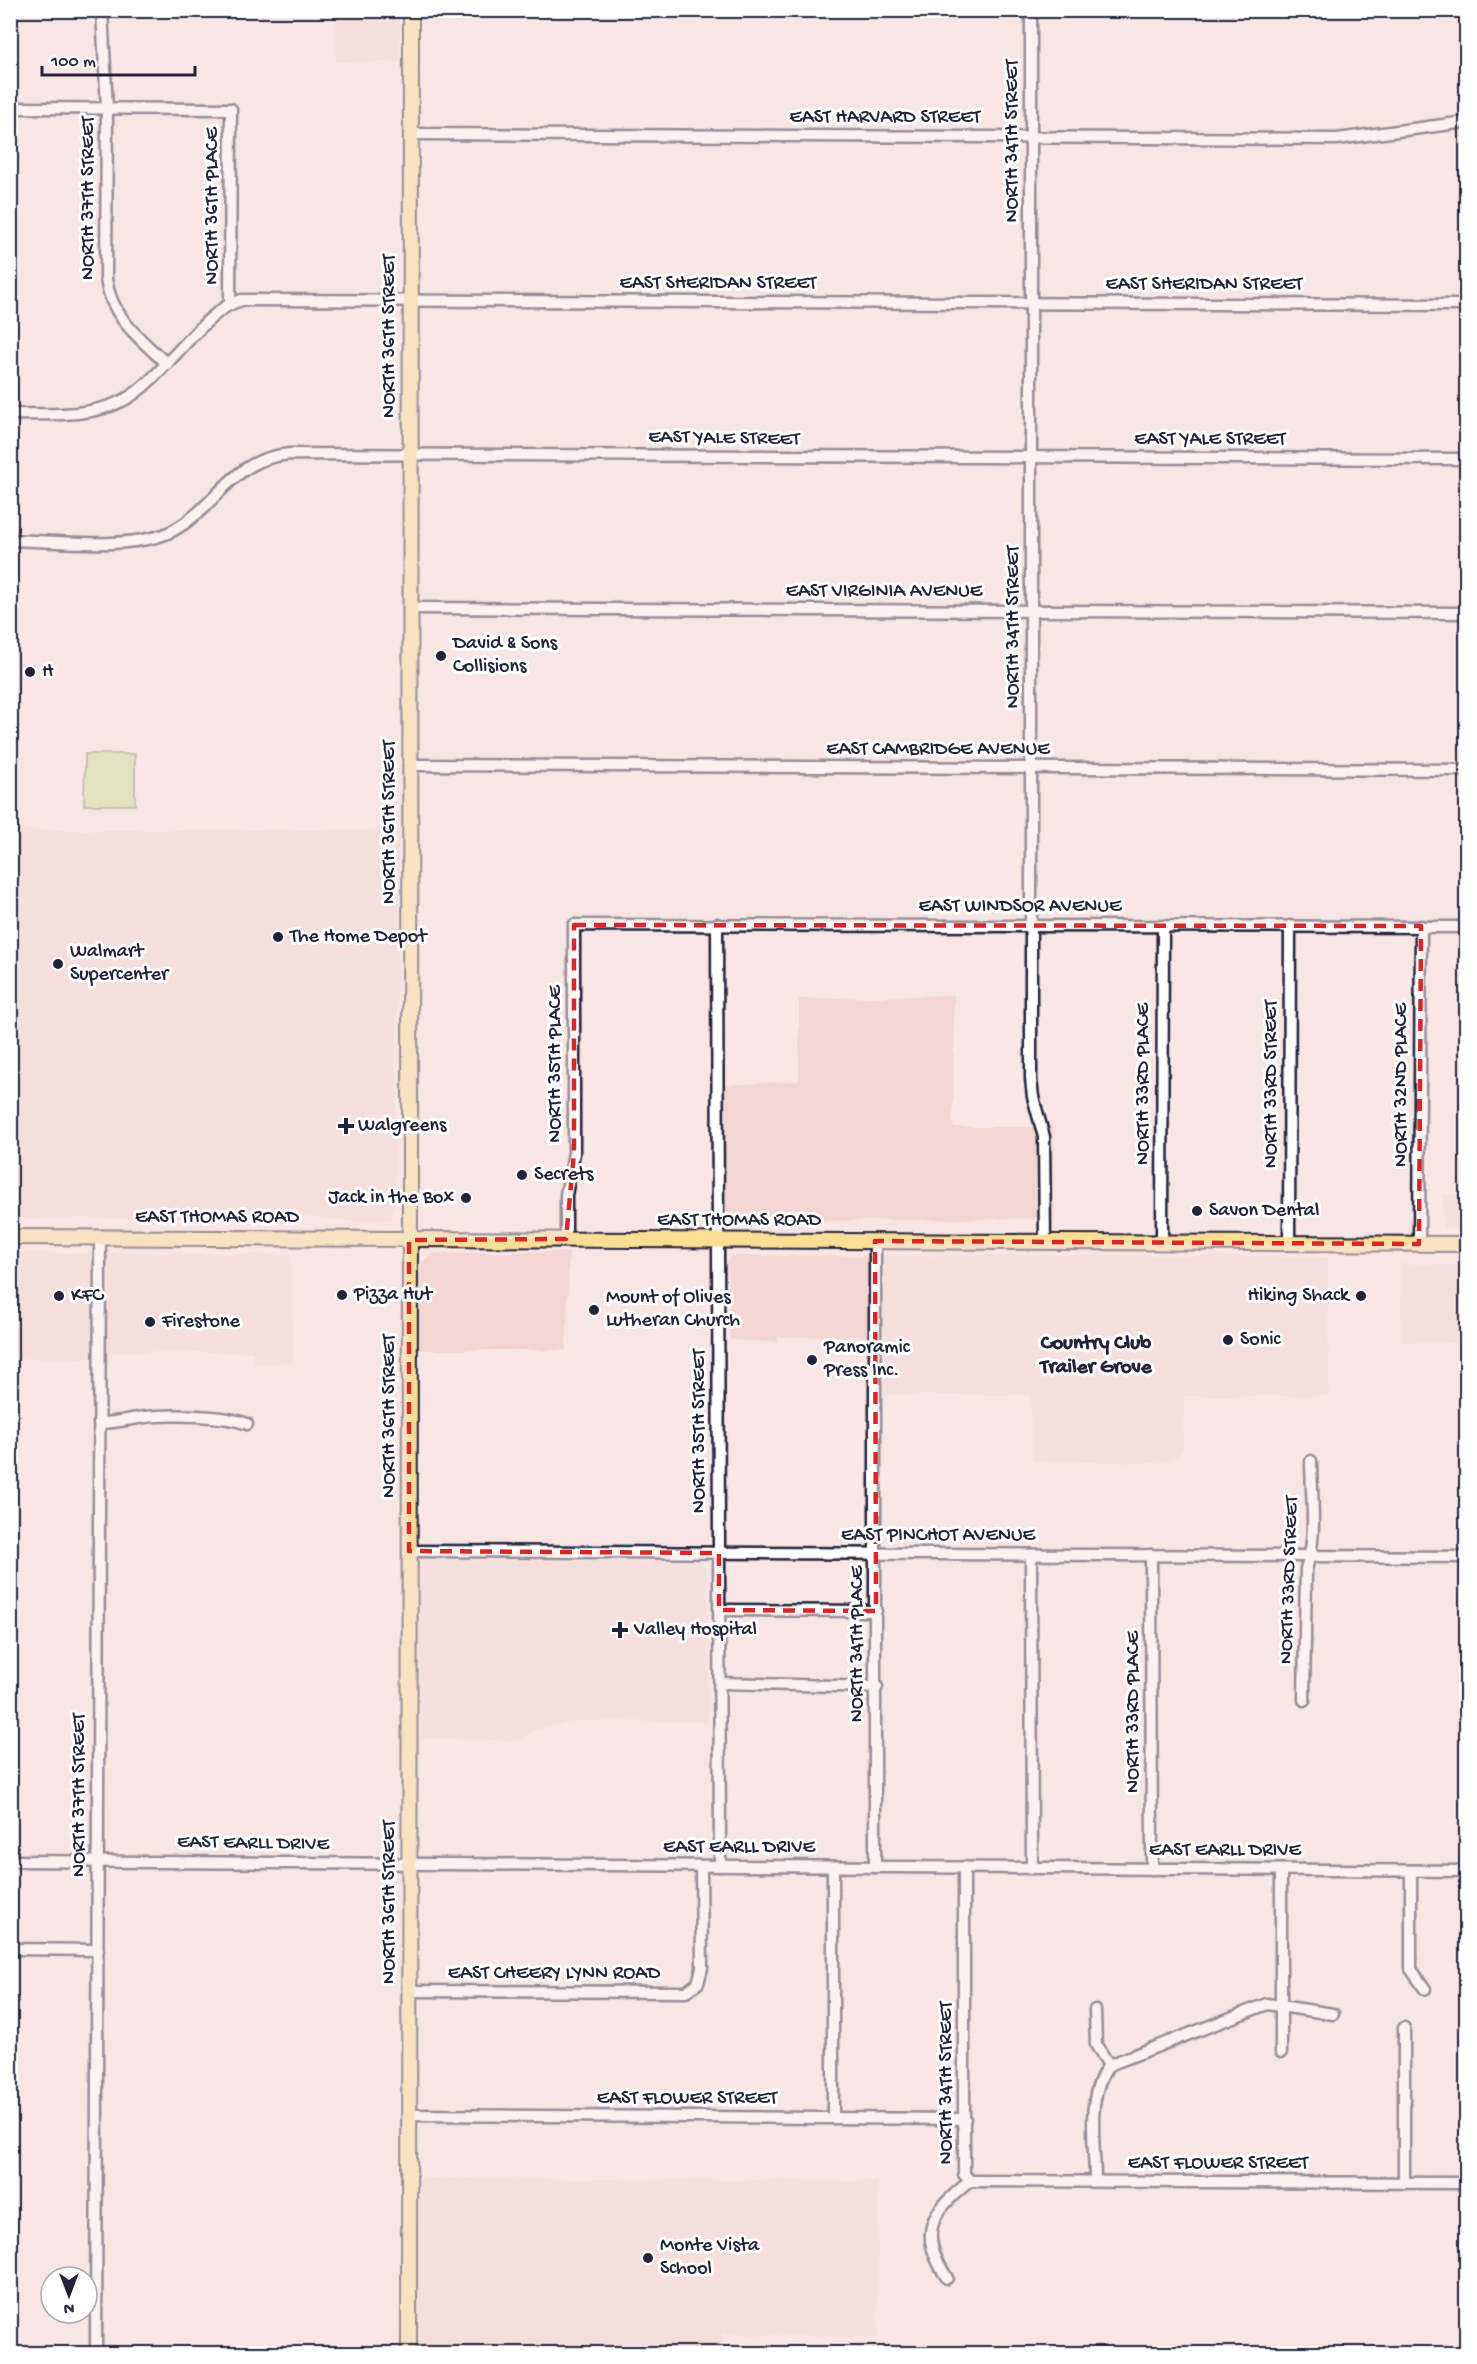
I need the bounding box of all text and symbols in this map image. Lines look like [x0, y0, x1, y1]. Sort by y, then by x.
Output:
scale bar [42, 39, 195, 77]
text: 100 m [50, 52, 96, 73]
street label: NORTH 34TH STREET [1002, 58, 1025, 223]
street label: EAST HARVARD STREET [790, 107, 982, 130]
street label: NORTH 37TH STREET [78, 115, 101, 280]
street label: NORTH 36TH PLACE [202, 126, 225, 285]
street label: NORTH 36TH STREET [379, 253, 402, 418]
street label: EAST SHERIDAN STREET [619, 273, 818, 296]
street label: EAST SHERIDAN STREET [1105, 274, 1304, 297]
street label: EAST YALE STREET [648, 426, 801, 452]
street label: EAST YALE STREET [1134, 429, 1287, 452]
street label: NORTH 34TH STREET [1003, 544, 1026, 709]
street label: EAST VIRGINIA AVENUE [786, 581, 984, 604]
place label: David & Sons Collisions [451, 633, 558, 679]
marker: David & Sons Collisions [434, 649, 448, 663]
place label: H [42, 661, 54, 684]
marker: H [23, 665, 37, 679]
street label: NORTH 36TH STREET [379, 739, 402, 904]
street label: EAST CAMBRIDGE AVENUE [826, 739, 1051, 762]
street label: EAST WINDSOR AVENUE [919, 896, 1123, 919]
place label: The Home Depot [289, 926, 428, 949]
marker: The Home Depot [271, 930, 285, 944]
place label: Walmart Supercenter [70, 941, 170, 987]
marker: Walmart Supercenter [51, 957, 65, 971]
street label: NORTH 35TH PLACE [545, 984, 568, 1143]
street label: NORTH 33RD STREET [1261, 998, 1284, 1168]
street label: NORTH 33RD PLACE [1133, 1002, 1156, 1165]
street label: NORTH 32ND PLACE [1391, 1002, 1414, 1167]
place label: Walgreens [358, 1115, 447, 1138]
marker: Walgreens [339, 1119, 353, 1133]
place label: Secrets [534, 1164, 594, 1187]
marker: Secrets [515, 1168, 529, 1182]
place label: Jack in the Box [328, 1187, 454, 1210]
marker: Jack in the Box [459, 1191, 473, 1205]
place label: Savon Dental [1209, 1200, 1319, 1223]
marker: Savon Dental [1190, 1204, 1204, 1218]
street label: EAST THOMAS ROAD [135, 1207, 300, 1230]
street label: EAST THOMAS ROAD [657, 1210, 822, 1233]
place label: Pizza Hut [353, 1284, 434, 1307]
place label: KFC [71, 1285, 104, 1308]
place label: Hiking Shack [1248, 1285, 1351, 1308]
place label: Mount of Olives Lutheran Church [606, 1287, 740, 1333]
marker: Pizza Hut [335, 1288, 349, 1302]
marker: KFC [52, 1289, 66, 1303]
marker: Hiking Shack [1354, 1289, 1368, 1303]
marker: Mount of Olives Lutheran Church [587, 1303, 601, 1317]
place label: Firestone [161, 1311, 240, 1334]
marker: Firestone [143, 1315, 157, 1329]
place label: Sonic [1240, 1329, 1281, 1352]
district label: Country Club Trailer Grove [1038, 1332, 1153, 1381]
street label: NORTH 36TH STREET [379, 1333, 402, 1498]
marker: Sonic [1221, 1333, 1235, 1347]
place label: Panoramic Press Inc. [823, 1337, 911, 1383]
street label: NORTH 35TH STREET [689, 1348, 712, 1513]
marker: Panoramic Press Inc. [805, 1353, 819, 1367]
street label: NORTH 33RD STREET [1276, 1494, 1304, 1665]
street label: EAST PINCHOT AVENUE [841, 1525, 1037, 1548]
street label: NORTH 34TH PLACE [847, 1564, 870, 1722]
place label: Valley Hospital [633, 1619, 757, 1642]
marker: Valley Hospital [611, 1621, 629, 1639]
street label: NORTH 33RD PLACE [1123, 1630, 1146, 1793]
street label: NORTH 37TH STREET [69, 1712, 92, 1877]
street label: NORTH 36TH STREET [379, 1819, 402, 1984]
street label: EAST EARLL DRIVE [177, 1831, 331, 1857]
street label: EAST EARLL DRIVE [663, 1837, 817, 1860]
street label: EAST EARLL DRIVE [1149, 1840, 1303, 1863]
street label: EAST CHEERY LYNN ROAD [448, 1963, 661, 1986]
street label: NORTH 34TH STREET [936, 2000, 959, 2165]
street label: EAST FLOWER STREET [597, 2088, 778, 2111]
street label: EAST FLOWER STREET [1128, 2153, 1309, 2176]
place label: Monte Vista School [660, 2235, 760, 2281]
marker: Monte Vista School [641, 2251, 655, 2265]
north arrow [39, 2265, 99, 2325]
text: N [63, 2297, 74, 2316]

